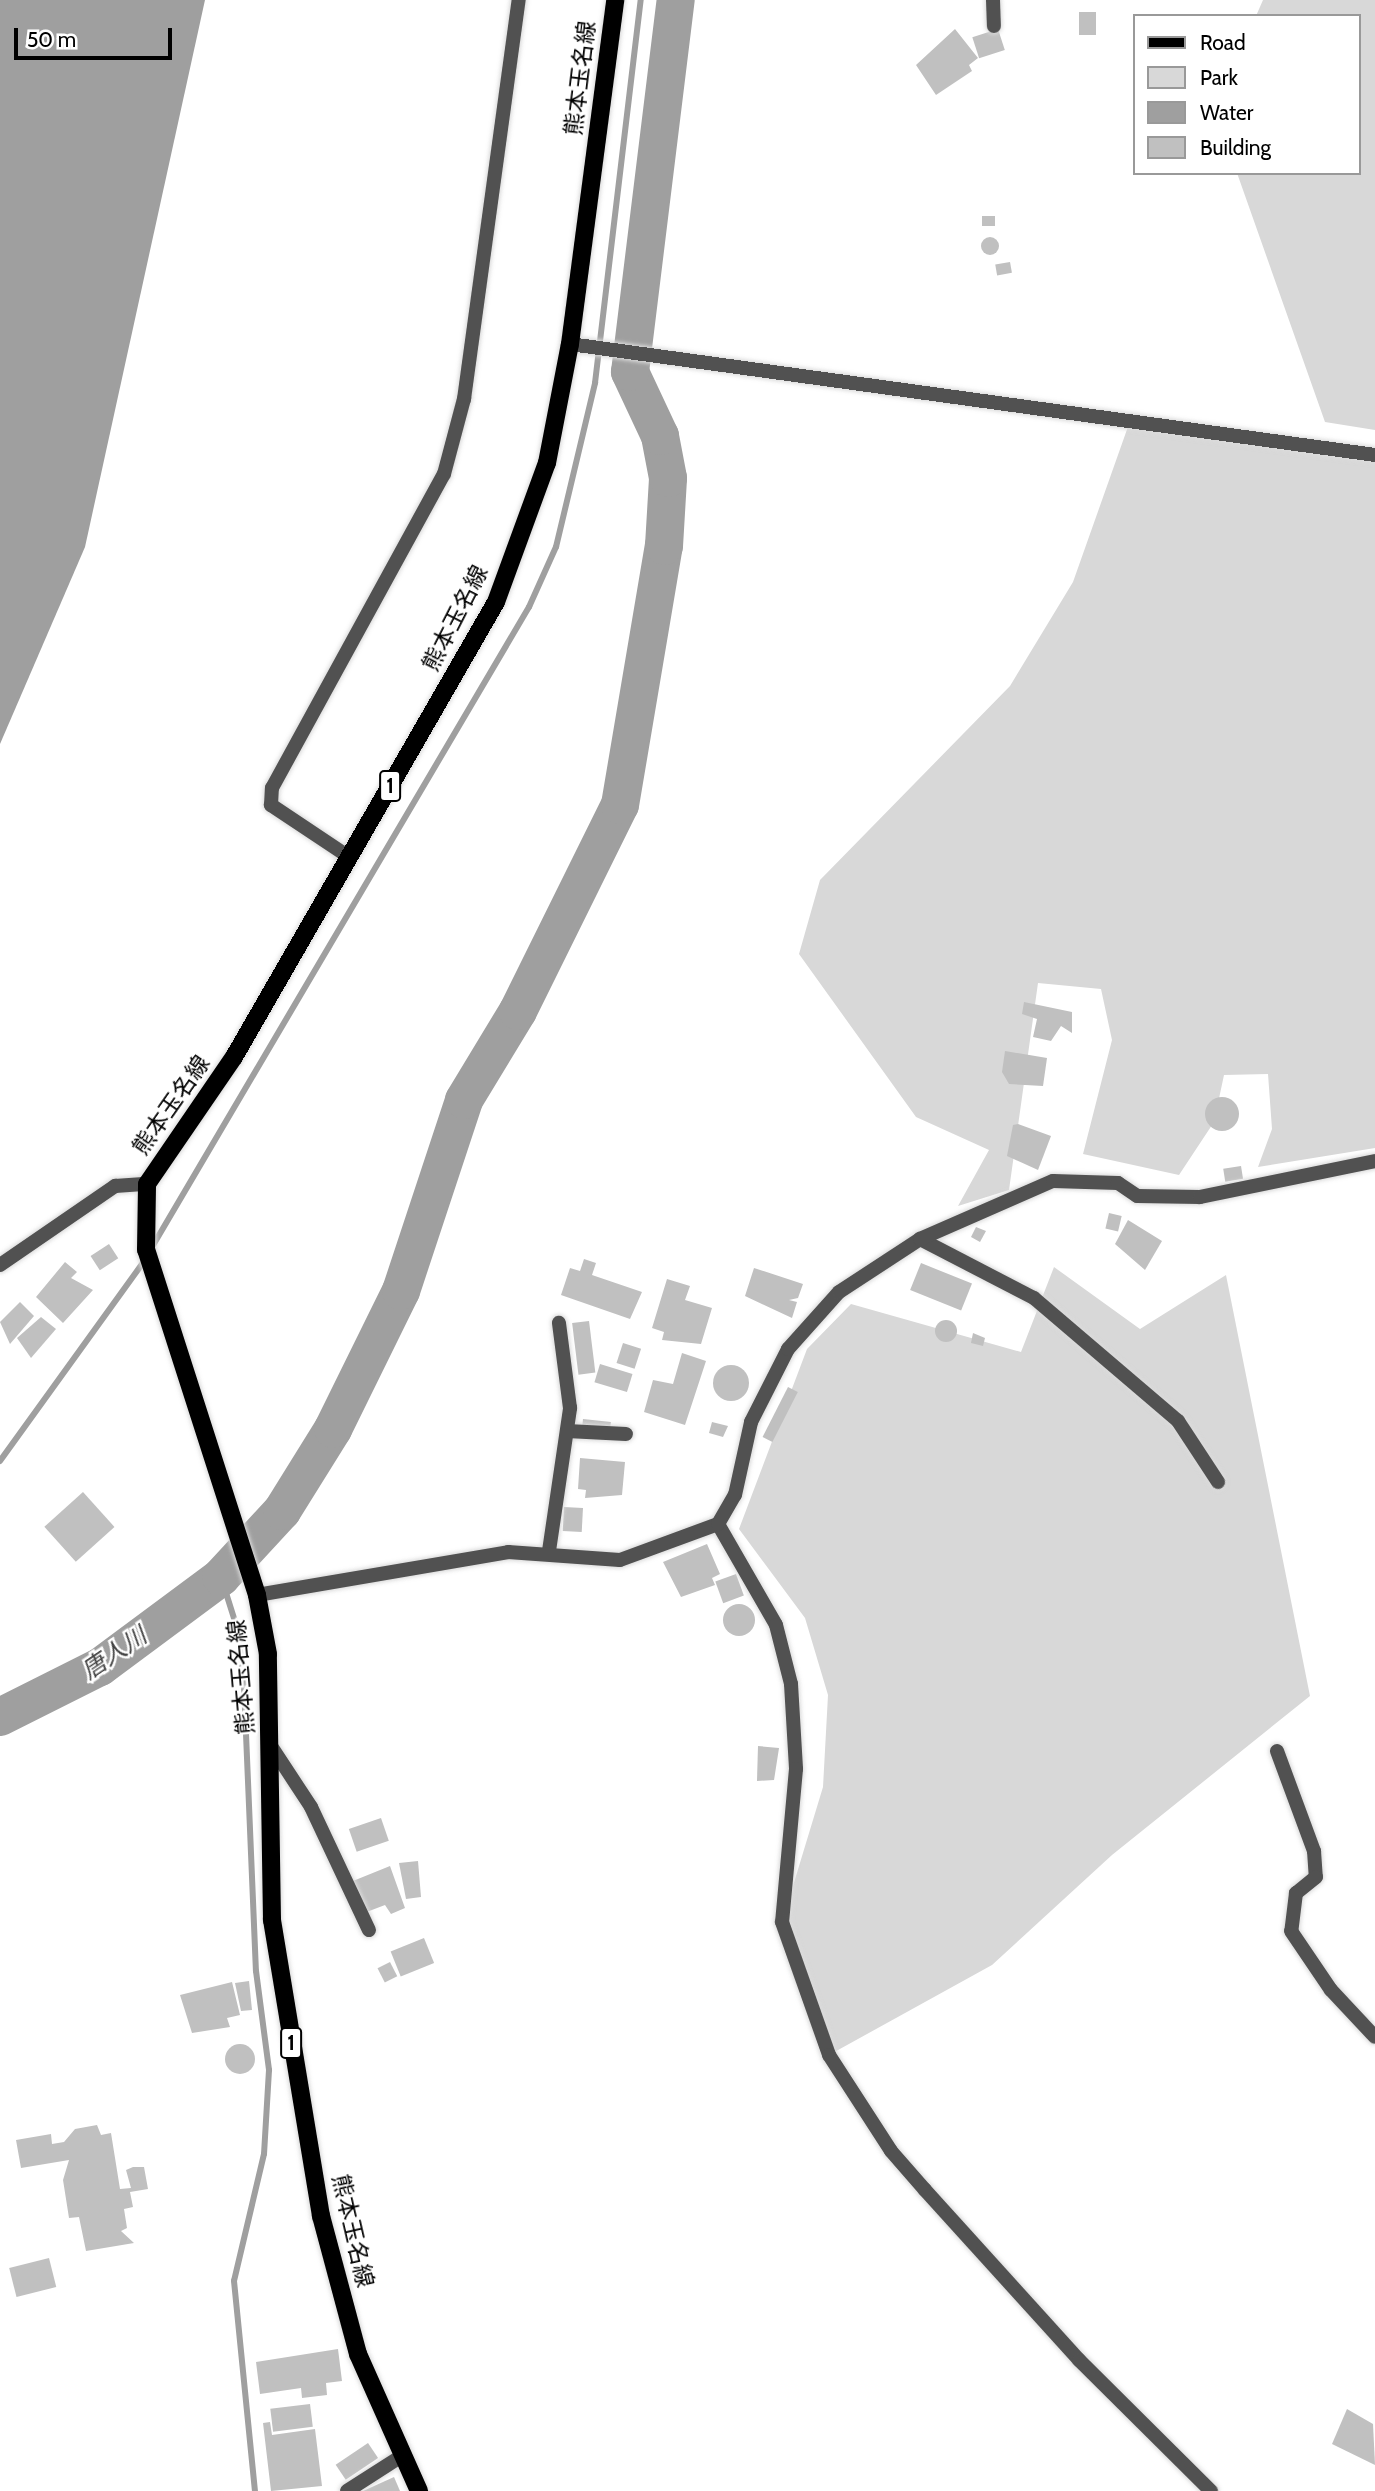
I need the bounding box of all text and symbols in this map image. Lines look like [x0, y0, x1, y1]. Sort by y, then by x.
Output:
scale bar [18, 14, 175, 58]
legend [1134, 14, 1361, 175]
street label: 熊本玉名線 [559, 19, 601, 137]
text: 50 m [27, 27, 76, 52]
text: Road [1200, 30, 1246, 55]
text: Park [1200, 65, 1238, 90]
text: Water [1200, 100, 1253, 125]
text: Building [1200, 135, 1271, 160]
street label: 熊本玉名線 [417, 561, 493, 675]
road number: 1 [378, 768, 402, 804]
street label: 熊本玉名線 [127, 1050, 215, 1160]
street label: 熊本玉名線 [222, 1619, 260, 1735]
water label: 唐人川 [76, 1621, 152, 1685]
road number: 1 [279, 2025, 303, 2060]
street label: 熊本玉名線 [327, 2172, 379, 2290]

